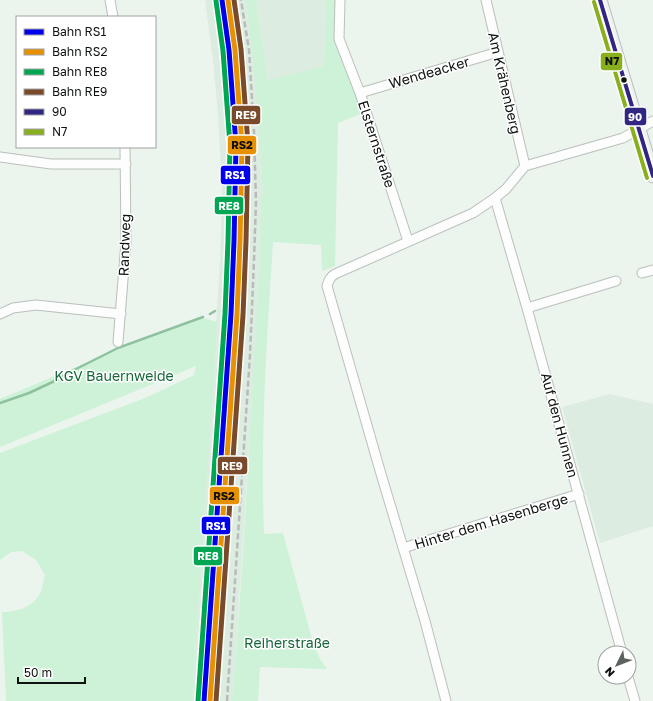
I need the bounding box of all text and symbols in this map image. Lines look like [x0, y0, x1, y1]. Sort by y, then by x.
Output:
legend [16, 16, 156, 148]
text: Bahn RS1 [52, 24, 106, 39]
street label: Am Krähenberg [485, 30, 525, 136]
text: Bahn RS2 [52, 44, 107, 59]
street label: Wendeacker [387, 52, 472, 92]
line badge: N7 [600, 52, 623, 71]
text: N7 [605, 54, 619, 67]
text: Bahn RE8 [52, 64, 107, 79]
unlabelled marker [619, 75, 629, 85]
text: Bahn RE9 [52, 84, 107, 99]
street label: Elsternstraße [355, 98, 399, 190]
text: 90 [52, 104, 67, 119]
line badge: RE9 [231, 105, 261, 125]
line badge: 90 [624, 107, 647, 126]
text: RE9 [235, 108, 257, 121]
text: 90 [628, 110, 642, 123]
text: N7 [52, 124, 67, 139]
line badge: RS2 [227, 135, 257, 155]
text: RS2 [231, 138, 253, 151]
line badge: RS1 [220, 165, 251, 185]
text: RS1 [225, 168, 246, 181]
line badge: RE8 [214, 196, 244, 215]
text: RE8 [218, 199, 240, 212]
street label: Randweg [114, 213, 134, 277]
park label: KGV Bauernweide [54, 367, 174, 384]
street label: Auf den Hunnen [538, 371, 582, 479]
line badge: RE9 [217, 456, 248, 475]
text: RE9 [221, 459, 243, 472]
line badge: RS2 [209, 486, 240, 505]
text: RS2 [213, 489, 235, 502]
street label: Hinter dem Hasenberge [412, 490, 570, 552]
line badge: RS1 [201, 516, 231, 535]
text: RS1 [206, 519, 227, 532]
line badge: RE8 [193, 546, 223, 566]
text: RE8 [197, 549, 219, 562]
park label: Reiherstraße [244, 634, 330, 651]
north arrow [597, 645, 637, 685]
scale bar [18, 659, 85, 685]
text: 50 m [24, 665, 52, 680]
text: N [602, 665, 617, 680]

